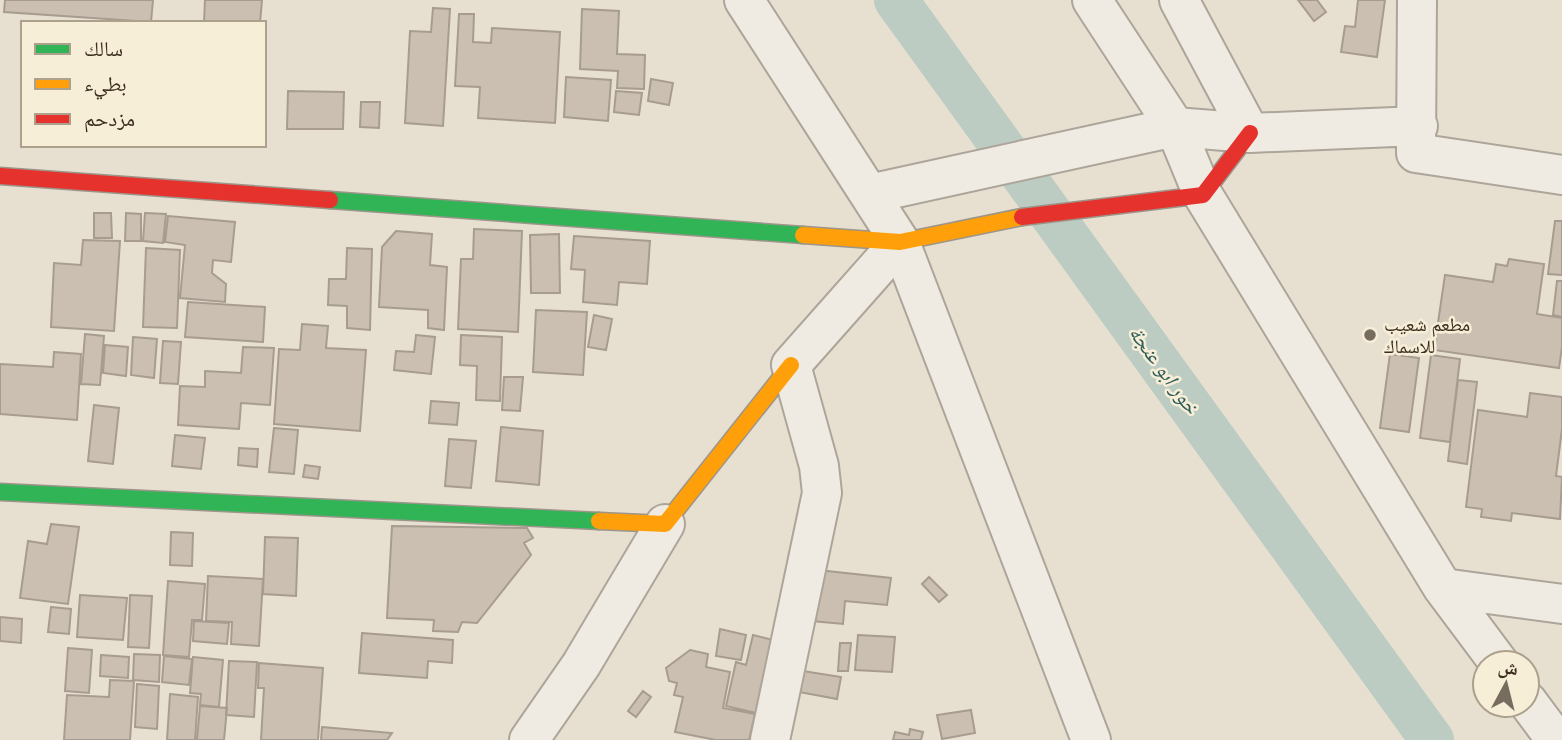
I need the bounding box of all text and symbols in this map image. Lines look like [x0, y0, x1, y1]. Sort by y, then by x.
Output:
legend [21, 21, 266, 147]
text: سالك [84, 37, 123, 61]
text: بطيء [84, 72, 127, 100]
text: مزدحم [84, 107, 135, 133]
place label: مطعم شعيب للاسماك [1384, 313, 1470, 358]
water label: خور ابو عنجة [1124, 321, 1204, 419]
marker: مطعم شعيب للاسماك [1362, 327, 1378, 343]
north arrow [1471, 649, 1541, 719]
text: ش [1497, 655, 1519, 680]

